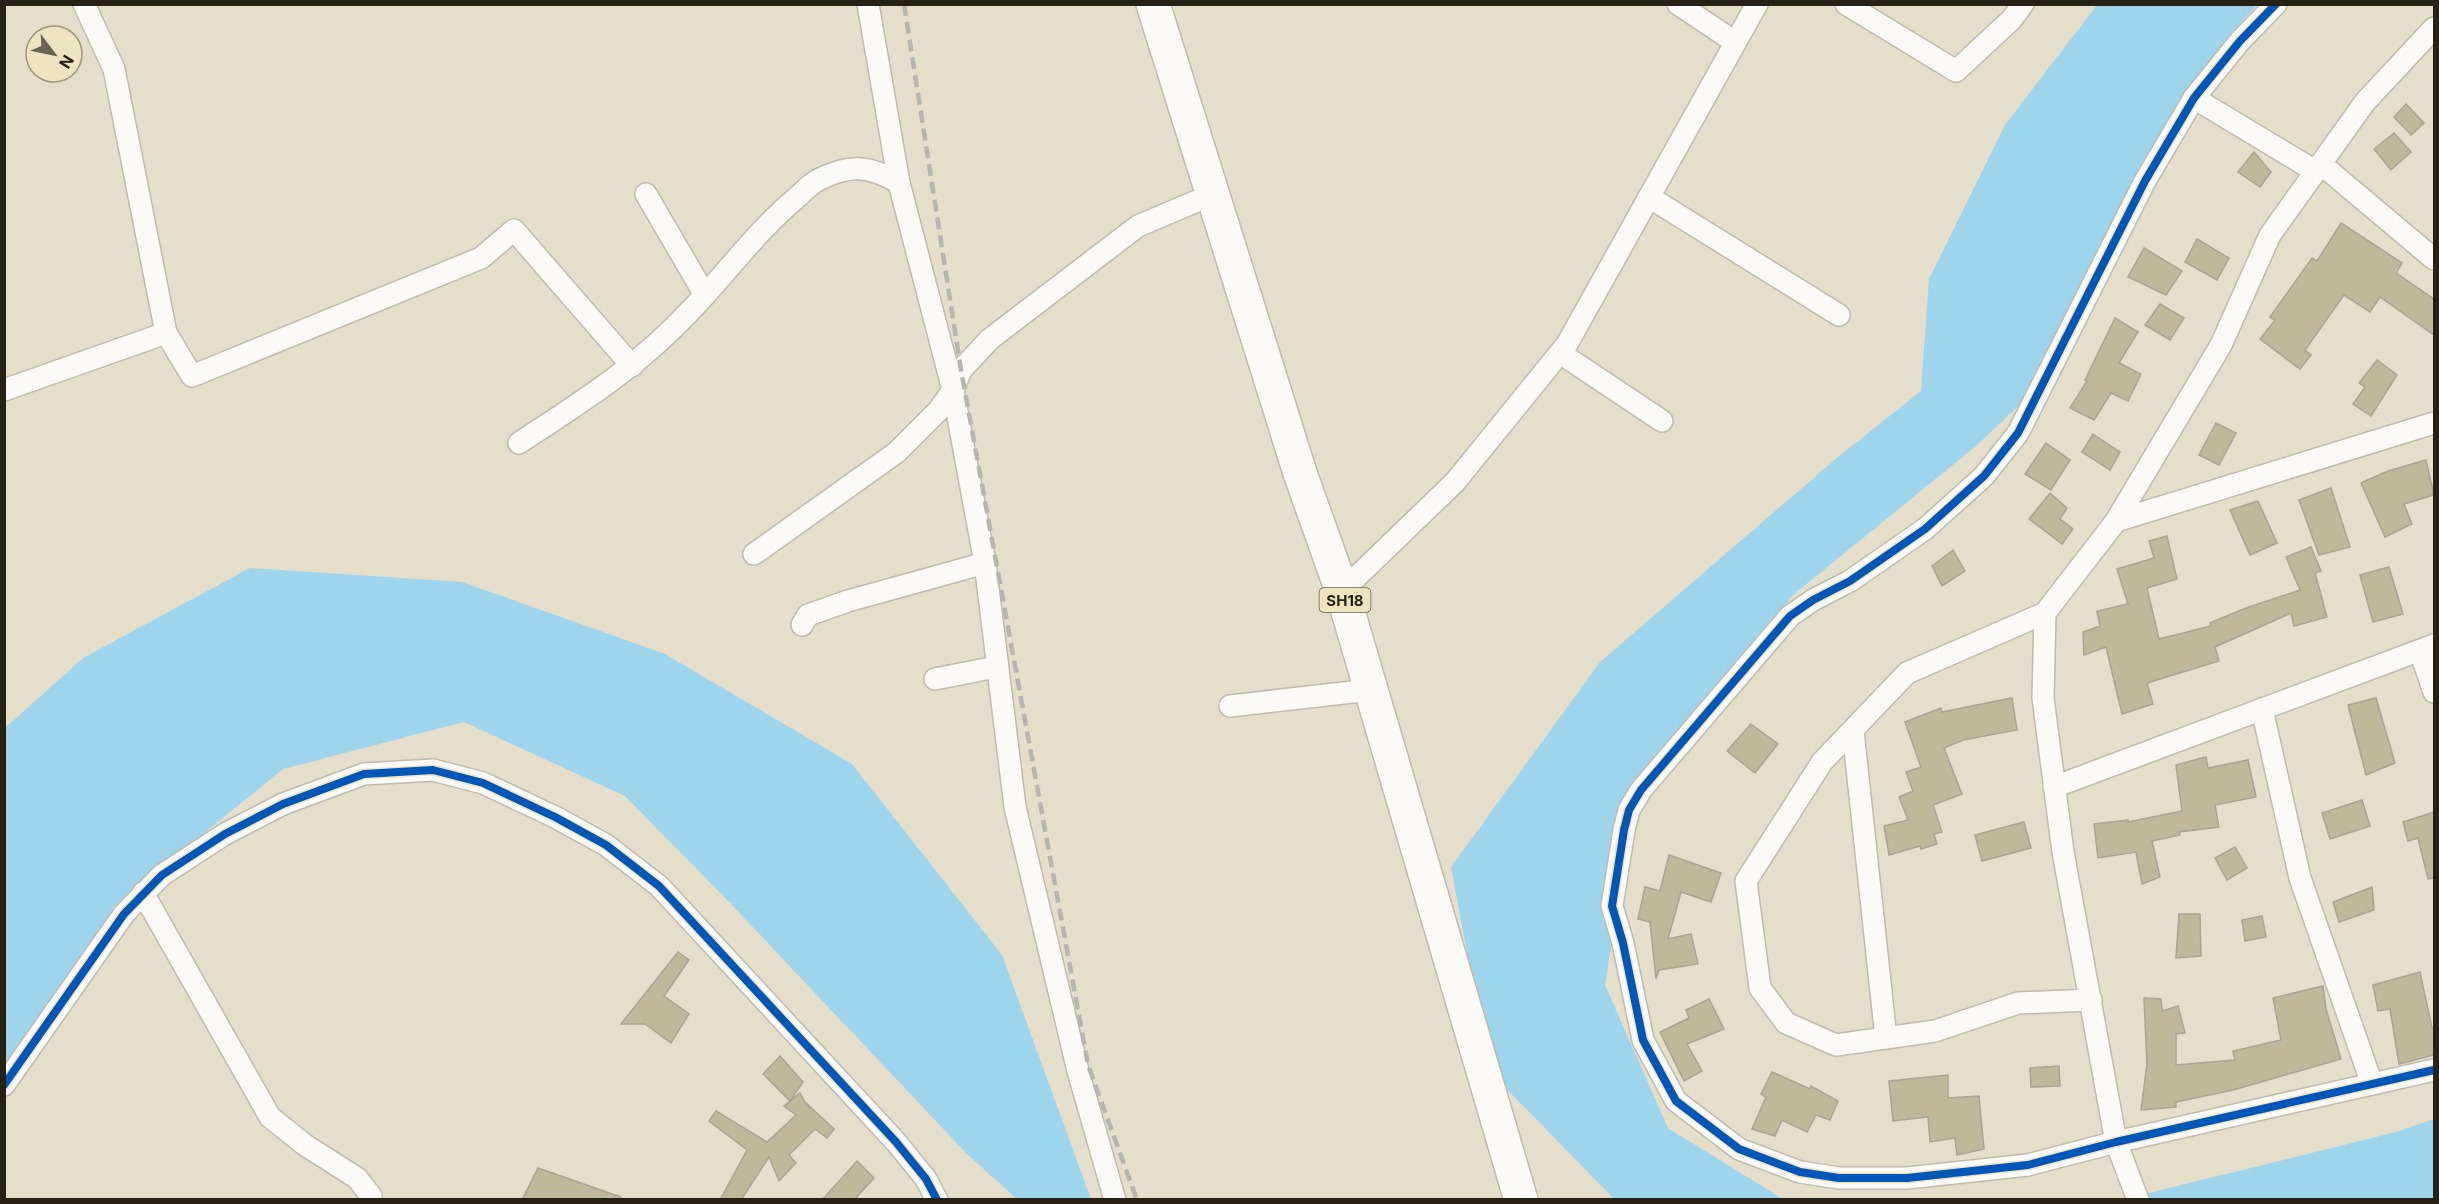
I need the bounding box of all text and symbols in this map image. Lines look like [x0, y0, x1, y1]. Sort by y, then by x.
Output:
north arrow [24, 24, 84, 84]
text: N [55, 51, 78, 72]
road number: SH18 [1320, 588, 1370, 612]

